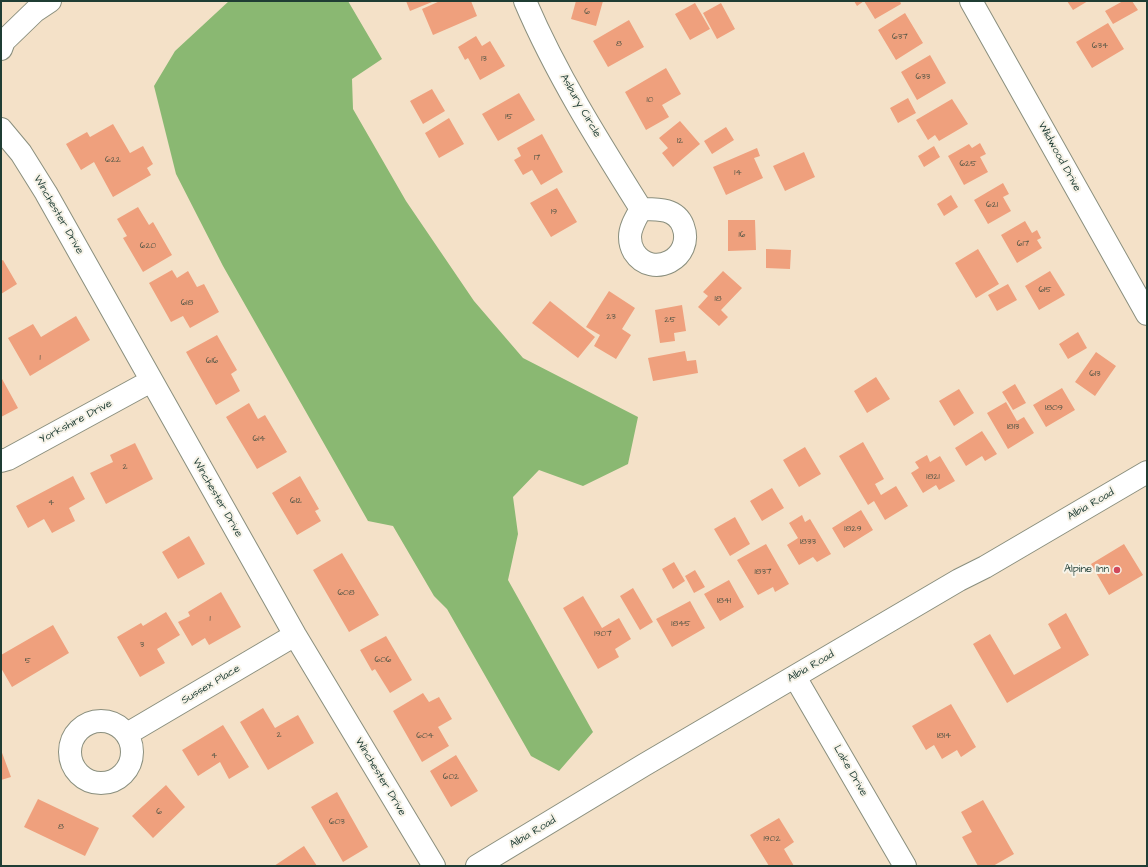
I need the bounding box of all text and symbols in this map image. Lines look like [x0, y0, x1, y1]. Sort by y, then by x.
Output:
house number: 6 [584, 7, 590, 17]
house number: 637 [892, 32, 908, 42]
house number: 8 [616, 39, 622, 49]
house number: 634 [1092, 41, 1108, 51]
house number: 13 [481, 54, 487, 64]
street label: Asbury Circle [557, 72, 603, 140]
house number: 633 [916, 72, 930, 82]
house number: 10 [647, 95, 653, 105]
house number: 15 [505, 112, 513, 122]
street label: Wildwood Drive [1035, 120, 1083, 194]
house number: 12 [677, 136, 683, 146]
house number: 17 [534, 153, 540, 163]
house number: 622 [105, 155, 121, 165]
house number: 625 [959, 159, 977, 169]
house number: 14 [734, 168, 742, 178]
street label: Winchester Drive [30, 173, 86, 257]
house number: 621 [986, 200, 998, 210]
house number: 19 [551, 207, 557, 217]
house number: 16 [739, 230, 745, 240]
house number: 617 [1017, 239, 1029, 249]
house number: 620 [140, 241, 156, 251]
house number: 615 [1038, 285, 1052, 295]
house number: 18 [715, 294, 721, 304]
house number: 618 [181, 298, 193, 308]
house number: 23 [606, 312, 616, 322]
house number: 25 [664, 315, 676, 325]
house number: 1 [39, 353, 41, 363]
house number: 616 [206, 356, 218, 366]
house number: 613 [1089, 369, 1101, 379]
street label: Yorkshire Drive [37, 397, 115, 447]
house number: 1809 [1045, 403, 1063, 413]
house number: 1813 [1007, 422, 1019, 432]
house number: 614 [253, 434, 265, 444]
street label: Winchester Drive [189, 456, 245, 540]
house number: 2 [122, 462, 128, 472]
house number: 1821 [926, 472, 940, 482]
street label: Albia Road [1065, 486, 1117, 524]
house number: 612 [290, 496, 302, 506]
house number: 4 [48, 498, 54, 508]
house number: 1829 [844, 524, 862, 534]
house number: 1833 [800, 537, 816, 547]
place label: Alpine Inn [1064, 563, 1109, 577]
marker: Alpine Inn [1112, 565, 1122, 575]
house number: 1837 [754, 567, 772, 577]
house number: 608 [337, 588, 355, 598]
house number: 1841 [717, 596, 731, 606]
house number: 1 [209, 614, 211, 624]
house number: 1845 [671, 619, 691, 629]
house number: 1907 [594, 629, 612, 639]
house number: 3 [140, 640, 144, 650]
street label: Albia Road [785, 648, 837, 686]
house number: 606 [375, 655, 391, 665]
house number: 5 [25, 656, 31, 666]
street label: Sussex Place [179, 662, 243, 708]
house number: 2 [276, 730, 282, 740]
house number: 604 [416, 731, 434, 741]
house number: 1814 [937, 731, 951, 741]
street label: Winchester Drive [351, 736, 409, 818]
street label: Lake Drive [830, 743, 870, 799]
house number: 4 [211, 751, 217, 761]
house number: 602 [443, 772, 459, 782]
house number: 6 [156, 807, 162, 817]
street label: Albia Road [507, 814, 559, 852]
house number: 603 [329, 817, 345, 827]
house number: 8 [58, 822, 64, 832]
house number: 1902 [763, 834, 781, 844]

